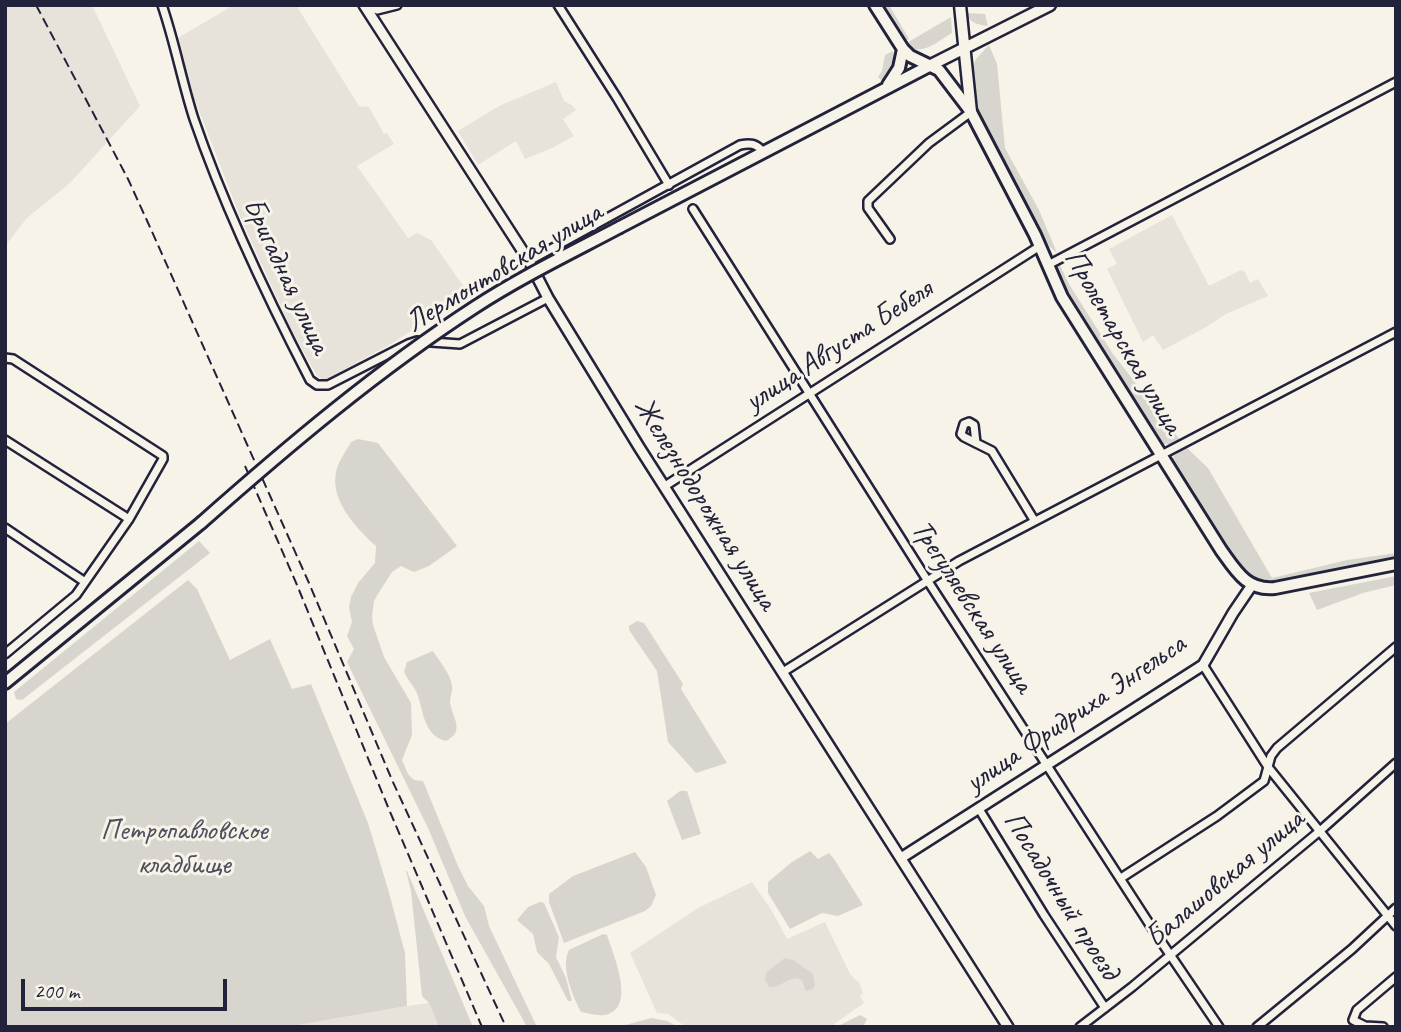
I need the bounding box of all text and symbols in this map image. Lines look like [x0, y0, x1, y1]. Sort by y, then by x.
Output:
street label: Бригадная улица [234, 192, 338, 360]
street label: Лермонтовская улица [399, 195, 609, 341]
street label: Пролетарская улица [1056, 243, 1190, 441]
street label: улица Августа Бебеля [738, 272, 940, 420]
street label: Железнодорожная улица [625, 391, 785, 617]
street label: Трегуляевская улица [903, 514, 1041, 700]
street label: улица Фридриха Энгельса [959, 627, 1193, 801]
street label: Балашовская улица [1138, 802, 1312, 956]
street label: Посадочный проезд [995, 805, 1127, 987]
park label: Петропавловское кладбище [100, 813, 268, 884]
scale bar [24, 965, 231, 1009]
text: 200 m [34, 978, 79, 1004]

